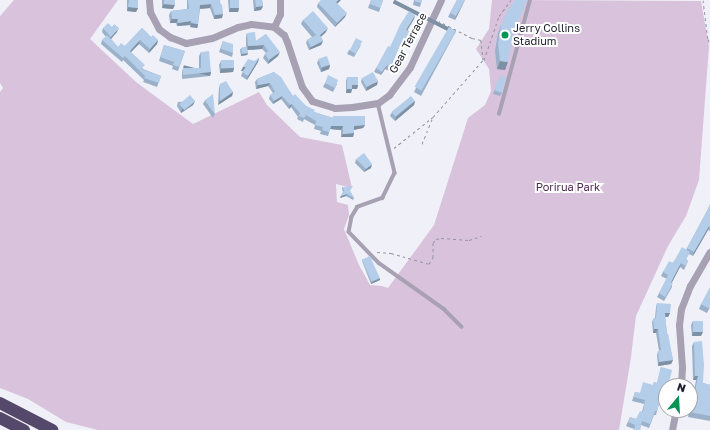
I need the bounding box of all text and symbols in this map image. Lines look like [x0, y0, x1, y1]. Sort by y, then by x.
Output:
street label: Gear Terrace [387, 10, 429, 76]
place label: Jerry Collins Stadium [513, 22, 580, 48]
marker: Jerry Collins Stadium [500, 30, 510, 40]
park label: Porirua Park [536, 180, 600, 194]
north arrow [658, 378, 698, 418]
text: N [676, 380, 688, 395]

